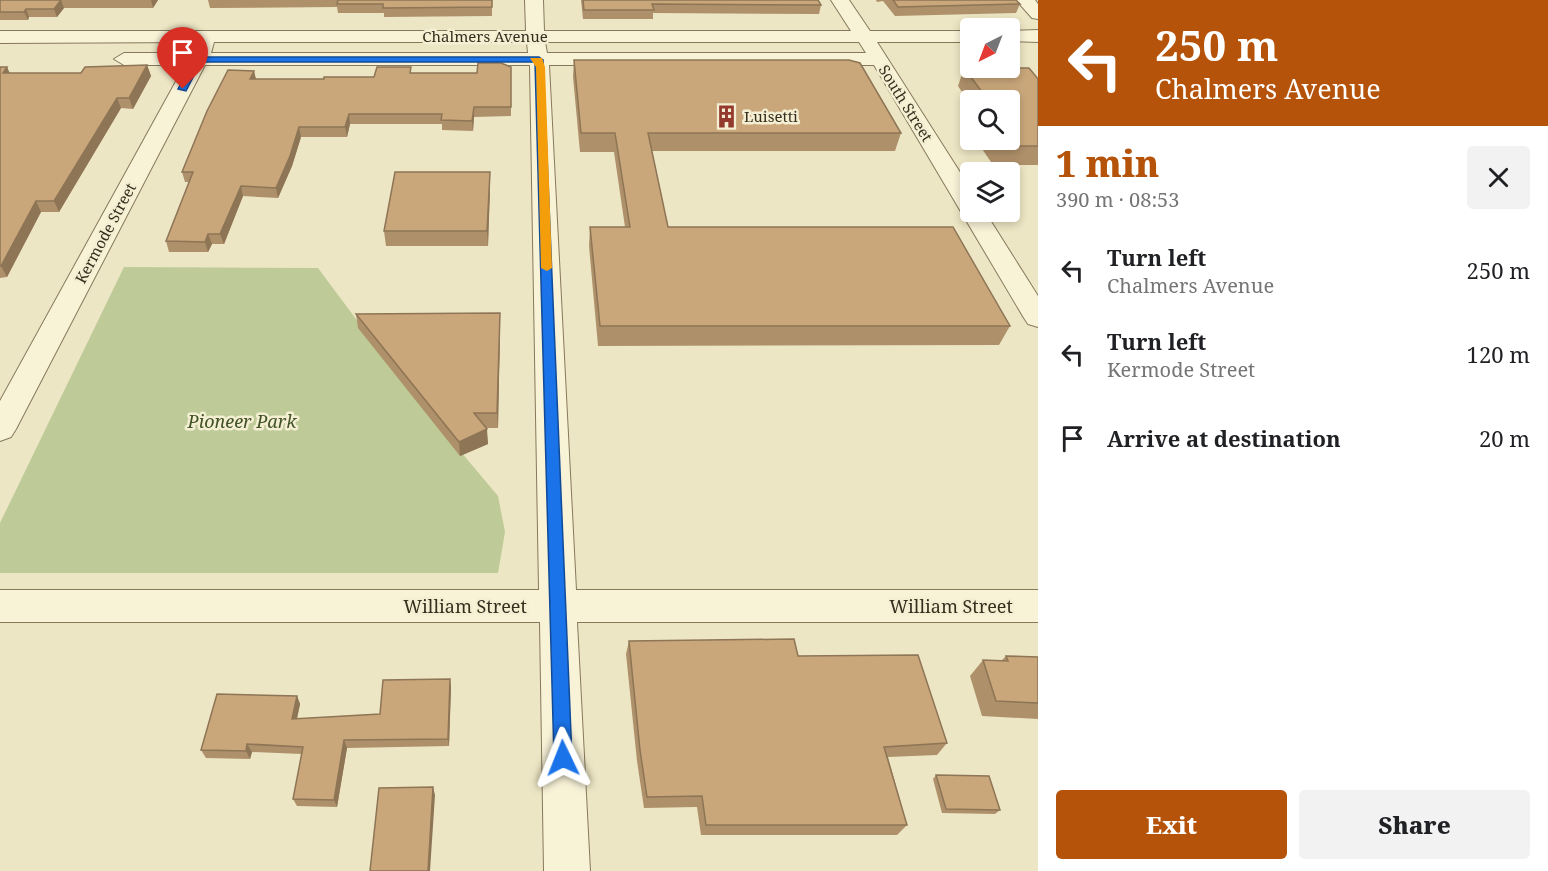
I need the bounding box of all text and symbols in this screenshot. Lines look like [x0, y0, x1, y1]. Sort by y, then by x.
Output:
text: 250 m [1155, 16, 1279, 73]
north arrow [960, 18, 1020, 78]
map controls [960, 18, 1020, 222]
icon: left [1056, 24, 1134, 102]
street label: Chalmers Avenue [422, 26, 548, 46]
pin [157, 27, 208, 89]
icon: arrive [166, 36, 199, 69]
street label: South Street [874, 61, 938, 145]
text: Chalmers Avenue [1155, 70, 1381, 107]
button: search [960, 90, 1020, 150]
building icon: Luisetti [713, 103, 739, 129]
place label: Luisetti [744, 106, 798, 126]
text: 1 min [1056, 139, 1159, 188]
button: close [1467, 146, 1530, 209]
button: layers [960, 162, 1020, 222]
street label: Kermode Street [70, 179, 140, 287]
text: 390 m · 08:53 [1056, 186, 1179, 213]
text: Turn left [1107, 242, 1206, 272]
icon: left [1056, 254, 1089, 287]
text: 250 m [1467, 255, 1530, 285]
text: Chalmers Avenue [1107, 272, 1274, 299]
text: Turn left [1107, 326, 1206, 356]
icon: left [1056, 338, 1089, 371]
text: 120 m [1467, 339, 1530, 369]
text: Kermode Street [1107, 356, 1255, 383]
park label: Pioneer Park [187, 409, 297, 433]
icon: arrive [1056, 422, 1089, 455]
text: Arrive at destination [1107, 423, 1341, 453]
text: 20 m [1479, 423, 1530, 453]
street label: William Street [403, 594, 527, 618]
street label: William Street [889, 594, 1013, 618]
position arrow [531, 726, 595, 790]
button: Exit [1056, 790, 1287, 859]
button: Share [1299, 790, 1530, 859]

